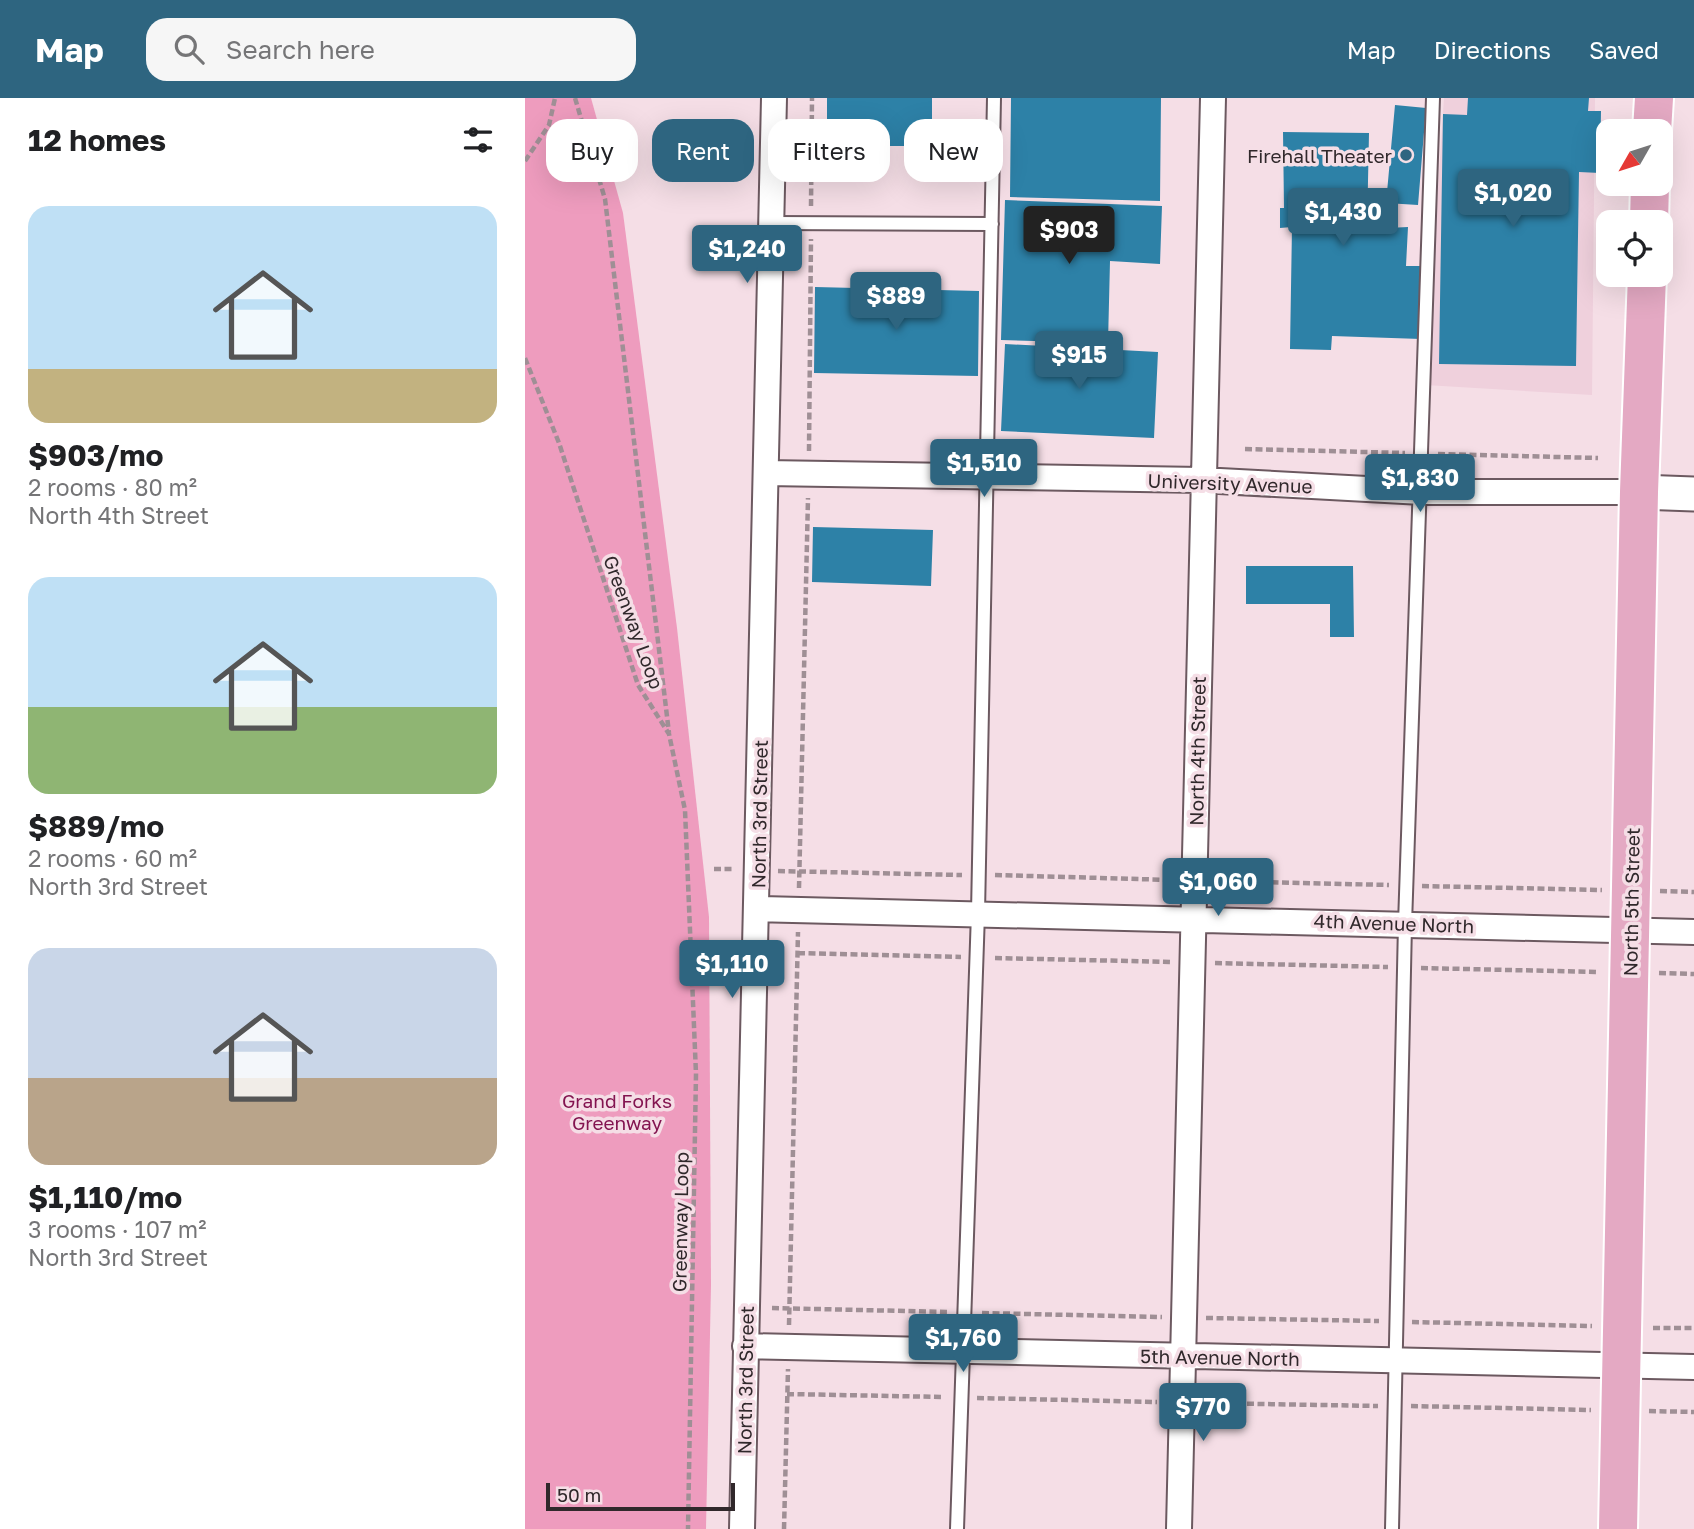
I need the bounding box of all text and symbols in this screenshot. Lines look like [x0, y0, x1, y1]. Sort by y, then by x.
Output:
search box [146, 18, 636, 81]
text: Map [35, 30, 104, 69]
icon: search [170, 30, 208, 68]
text: Search here [226, 34, 375, 65]
text: Map [1347, 35, 1396, 64]
text: Directions [1434, 35, 1551, 64]
text: Saved [1589, 35, 1659, 64]
chip: Buy [546, 119, 638, 182]
chip: Rent [652, 119, 754, 182]
chip: Filters [768, 119, 890, 182]
chip: New [904, 119, 1003, 182]
north arrow [1596, 119, 1673, 196]
map controls [1596, 119, 1673, 287]
icon: filters [459, 121, 497, 159]
text: 12 homes [28, 122, 166, 158]
place label: Firehall Theater [1247, 144, 1393, 167]
marker: Firehall Theater [1398, 147, 1414, 163]
pin: $1,020 [1456, 170, 1570, 229]
text: $1,020 [1474, 178, 1552, 206]
pin: $1,430 [1286, 188, 1400, 248]
text: $1,430 [1304, 197, 1382, 225]
pin: $903 [1028, 206, 1110, 266]
button: locate [1596, 210, 1673, 287]
text: $903 [1040, 215, 1099, 243]
pin: $1,240 [690, 226, 804, 285]
text: $1,240 [708, 234, 786, 262]
icon: home [200, 252, 326, 378]
pin: $889 [855, 272, 937, 332]
text: $889 [866, 281, 926, 309]
pin: $915 [1038, 331, 1120, 391]
text: $915 [1051, 340, 1107, 368]
text: $903/mo [28, 437, 164, 473]
pin: $1,510 [927, 440, 1041, 499]
text: $1,510 [946, 448, 1022, 476]
pin: $1,830 [1363, 454, 1477, 514]
text: $1,830 [1381, 463, 1459, 491]
street label: University Avenue [1147, 469, 1313, 497]
text: 2 rooms · 80 m² [28, 473, 197, 501]
text: North 4th Street [28, 501, 209, 529]
street label: Greenway Loop [599, 552, 669, 692]
icon: home [200, 623, 326, 749]
street label: North 4th Street [1184, 676, 1210, 826]
street label: North 3rd Street [746, 739, 772, 889]
text: $889/mo [28, 808, 164, 844]
street label: North 5th Street [1618, 827, 1644, 977]
text: 2 rooms · 60 m² [28, 844, 197, 872]
pin: $1,060 [1161, 858, 1275, 918]
text: $1,060 [1178, 867, 1258, 895]
text: North 3rd Street [28, 872, 208, 900]
street label: 4th Avenue North [1313, 909, 1475, 937]
pin: $1,110 [675, 940, 789, 1000]
text: $1,110 [695, 949, 769, 977]
icon: home [200, 994, 326, 1120]
park label: Grand Forks Greenway [562, 1089, 672, 1134]
street label: Greenway Loop [667, 1152, 693, 1292]
text: $1,110/mo [28, 1179, 182, 1215]
text: 3 rooms · 107 m² [28, 1215, 206, 1243]
text: North 3rd Street [28, 1243, 208, 1271]
street label: North 3rd Street [732, 1305, 758, 1455]
pin: $1,760 [906, 1314, 1020, 1374]
text: $1,760 [925, 1323, 1001, 1351]
street label: 5th Avenue North [1140, 1344, 1300, 1370]
pin: $770 [1162, 1384, 1244, 1443]
text: $770 [1175, 1392, 1231, 1420]
scale bar [546, 1480, 735, 1512]
text: 50 m [557, 1483, 601, 1506]

